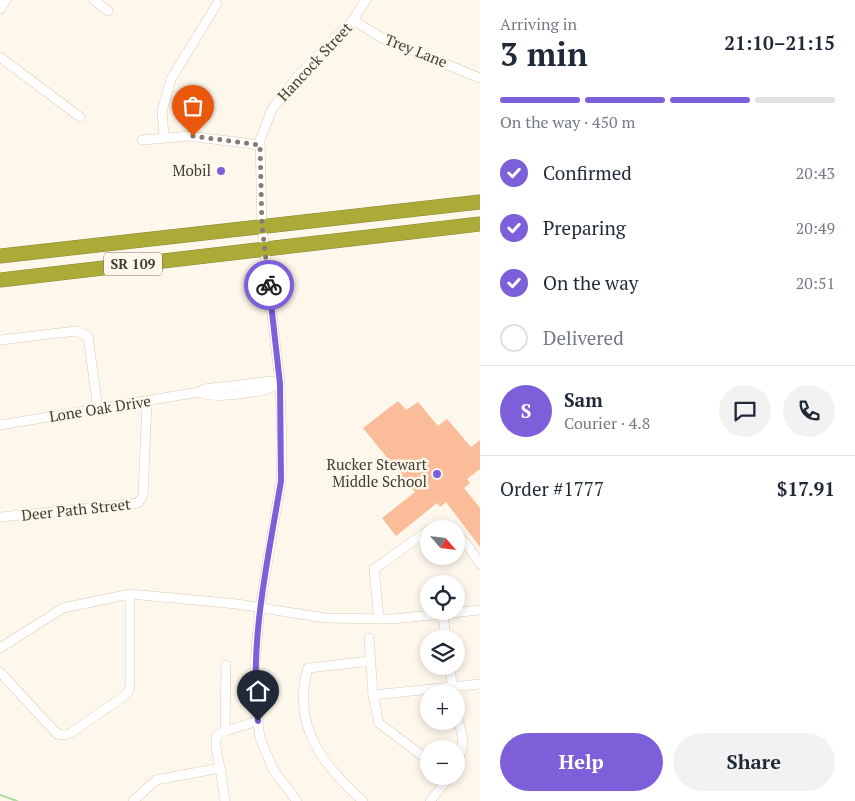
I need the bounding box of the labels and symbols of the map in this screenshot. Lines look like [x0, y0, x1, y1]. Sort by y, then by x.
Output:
street label: Hancock Street [273, 17, 356, 105]
street label: Trey Lane [382, 29, 450, 72]
pin [172, 85, 214, 136]
place label: Mobil [172, 160, 211, 180]
marker: Mobil [215, 165, 227, 177]
road number: SR 109 [104, 252, 162, 276]
courier [244, 260, 294, 310]
street label: Lone Oak Drive [48, 390, 152, 426]
place label: Rucker Stewart Middle School [326, 454, 427, 491]
marker: Rucker Stewart Middle School [431, 468, 443, 480]
street label: Deer Path Street [20, 493, 132, 525]
north arrow [420, 520, 465, 565]
pin [237, 670, 279, 721]

